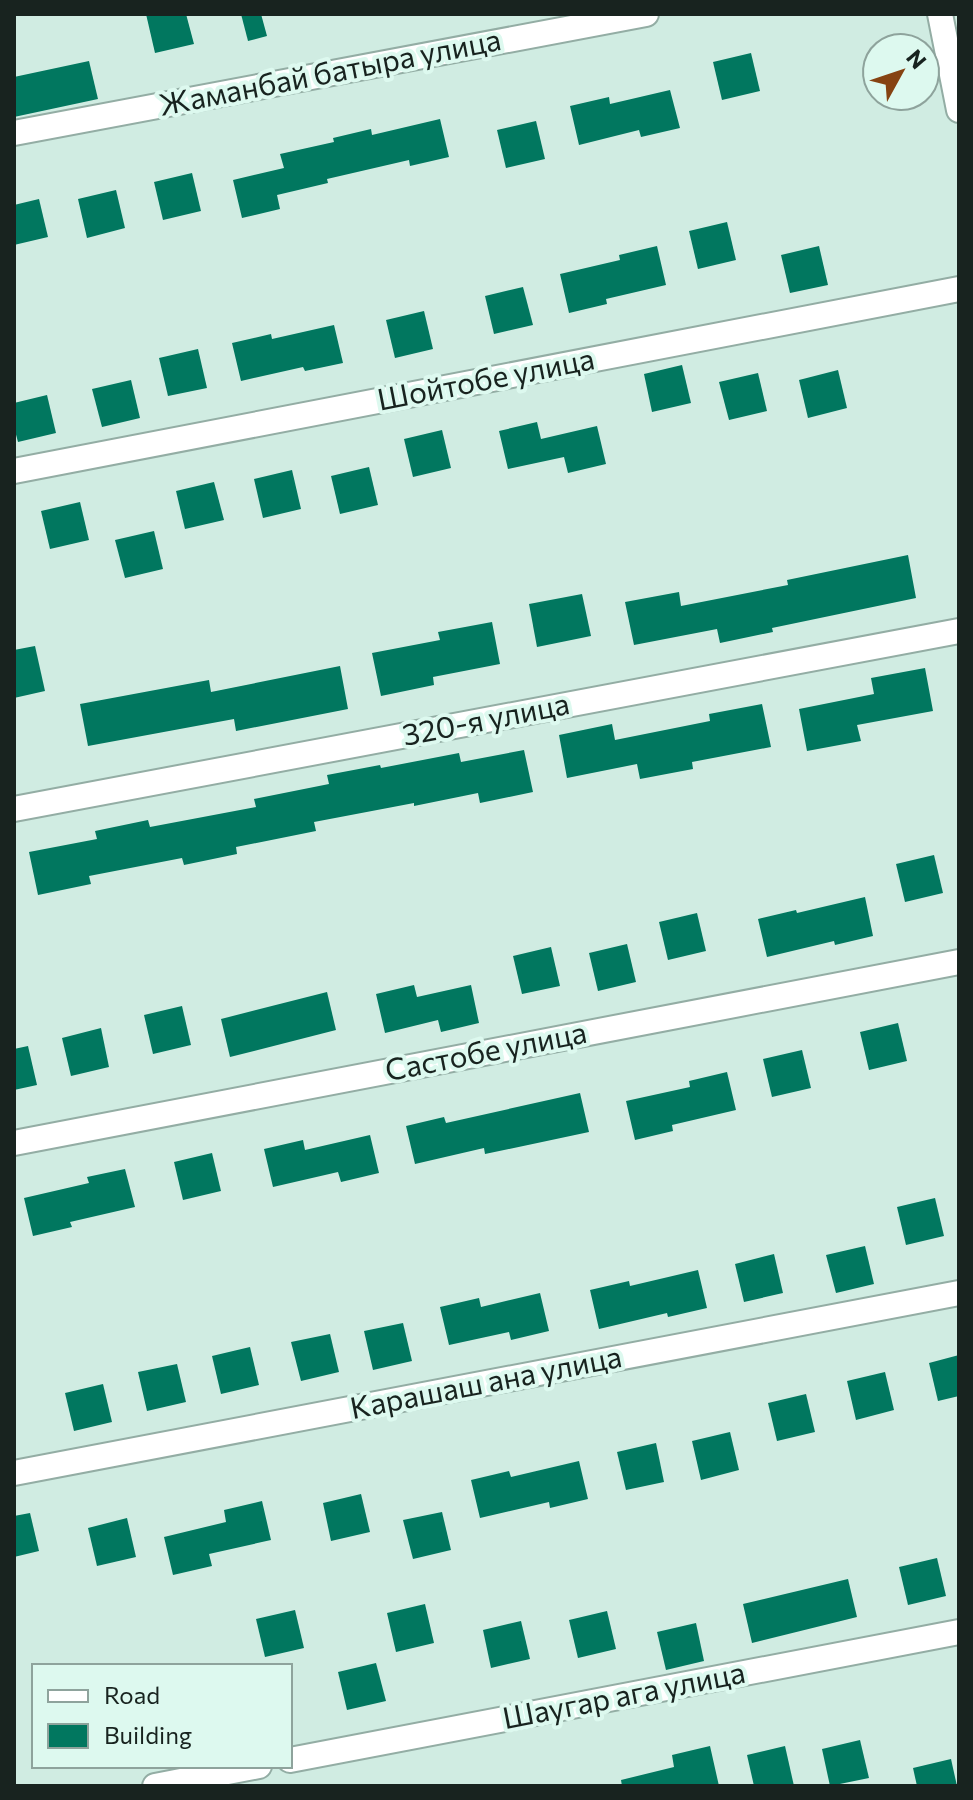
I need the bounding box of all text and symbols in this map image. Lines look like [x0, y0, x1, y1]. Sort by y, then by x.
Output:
street label: Жаманбай батыра улица [155, 19, 504, 122]
north arrow [861, 32, 941, 112]
text: N [901, 44, 932, 74]
street label: Шойтобе улица [374, 338, 597, 417]
street label: 320-я улица [399, 683, 572, 752]
street label: Састобе улица [382, 1012, 589, 1087]
street label: Карашаш ана улица [347, 1336, 624, 1425]
street label: Шаугар ага улица [499, 1652, 748, 1735]
legend [32, 1664, 292, 1768]
text: Road [104, 1680, 160, 1709]
text: Building [104, 1720, 192, 1749]

